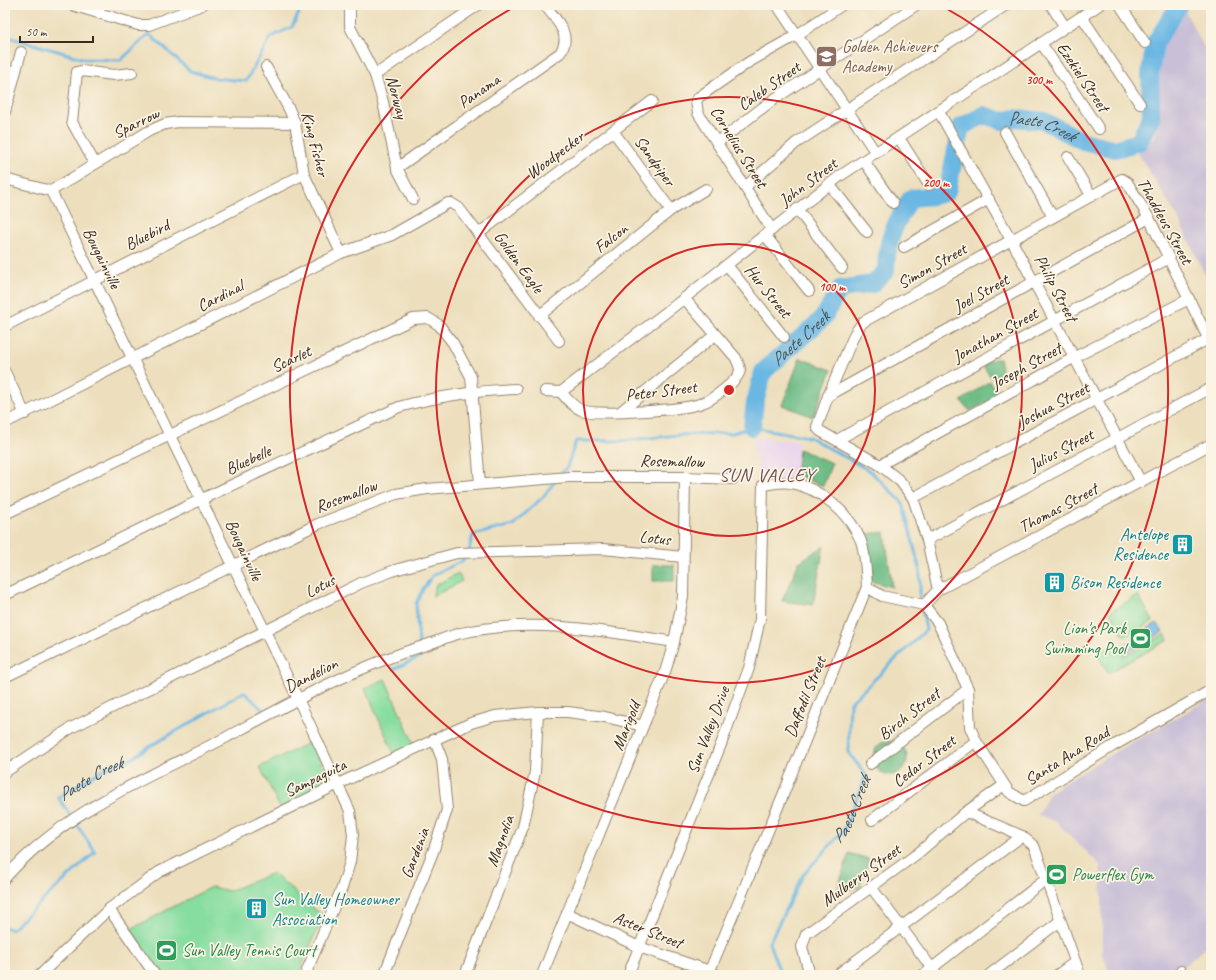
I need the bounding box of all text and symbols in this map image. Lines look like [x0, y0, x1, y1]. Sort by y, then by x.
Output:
scale bar [20, 18, 93, 44]
text: 50 m [26, 24, 48, 40]
place label: Golden Achievers Academy [842, 36, 938, 77]
street label: Ezekiel Street [1052, 38, 1115, 118]
school or university icon: Golden Achievers Academy [813, 43, 839, 69]
street label: Caleb Street [733, 55, 806, 115]
street label: Panama [454, 68, 506, 113]
text: 300 m [1026, 72, 1053, 88]
street label: Norway [381, 73, 413, 122]
street label: Sparrow [109, 102, 164, 143]
street label: Cornelius Street [706, 102, 774, 194]
water label: Paete Creek [1005, 106, 1083, 148]
street label: King Fisher [296, 109, 334, 180]
street label: Woodpecker [522, 125, 590, 184]
street label: Sandpiper [630, 132, 682, 192]
street label: John Street [774, 152, 843, 211]
street label: Thaddeus Street [1133, 174, 1198, 270]
text: 200 m [923, 175, 950, 191]
street label: Bluebird [121, 214, 175, 255]
street label: Falcon [590, 217, 633, 258]
street label: Bougainville [78, 224, 126, 293]
street label: Golden Eagle [489, 227, 549, 298]
street label: Simon Street [894, 237, 972, 294]
street label: Philip Street [1030, 251, 1083, 327]
street label: Hur Street [740, 260, 797, 324]
street label: Joel Street [949, 268, 1015, 317]
street label: Cardinal [193, 274, 249, 316]
text: 100 m [819, 279, 846, 295]
street label: Jonathan Street [948, 302, 1043, 368]
water label: Paete Creek [766, 306, 837, 371]
street label: Joseph Street [986, 337, 1067, 394]
street label: Scarlet [268, 340, 316, 377]
street label: Peter Street [624, 376, 700, 406]
street label: Joshua Street [1012, 376, 1095, 433]
centre of rings [722, 383, 736, 397]
street label: Julius Street [1024, 423, 1099, 476]
street label: Bluebelle [222, 440, 275, 480]
street label: Rosemallow [640, 450, 705, 472]
district label: SUN VALLEY [719, 463, 817, 487]
street label: Rosemallow [312, 474, 381, 517]
street label: Thomas Street [1015, 477, 1103, 538]
street label: Bougainville [221, 516, 268, 585]
place label: Antelope Residence [1113, 524, 1169, 565]
street label: Lotus [639, 526, 673, 550]
building icon: Antelope Residence [1170, 531, 1196, 557]
street label: Lotus [301, 569, 340, 602]
building icon: Bison Residence [1041, 569, 1067, 595]
place label: Bison Residence [1070, 572, 1162, 593]
place label: Lion's Park Swimming Pool [1043, 618, 1129, 659]
sports icon: Lion's Park Swimming Pool [1128, 625, 1154, 651]
street label: Daffodil Street [779, 651, 832, 740]
street label: Dandelion [281, 652, 342, 697]
street label: Sun Valley Drive [682, 682, 735, 777]
street label: Birch Street [874, 682, 946, 745]
street label: Marigold [607, 696, 646, 753]
street label: Santa Ana Road [1021, 721, 1115, 790]
street label: Cedar Street [888, 729, 962, 792]
water label: Paete Creek [54, 751, 129, 805]
street label: Sampaguita [281, 754, 350, 802]
water label: Paete Creek [827, 769, 877, 847]
street label: Magnolia [481, 811, 519, 869]
street label: Gardenia [396, 823, 435, 881]
street label: Mulberry Street [817, 838, 907, 911]
sports icon: Powerflex Gym [1044, 861, 1070, 887]
place label: Powerflex Gym [1072, 864, 1155, 885]
place label: Sun Valley Homeowner Association [272, 889, 401, 930]
building icon: Sun Valley Homeowner Association [244, 896, 270, 922]
street label: Aster Street [610, 907, 688, 954]
sports icon: Sun Valley Tennis Court [154, 937, 180, 963]
place label: Sun Valley Tennis Court [182, 940, 318, 961]

